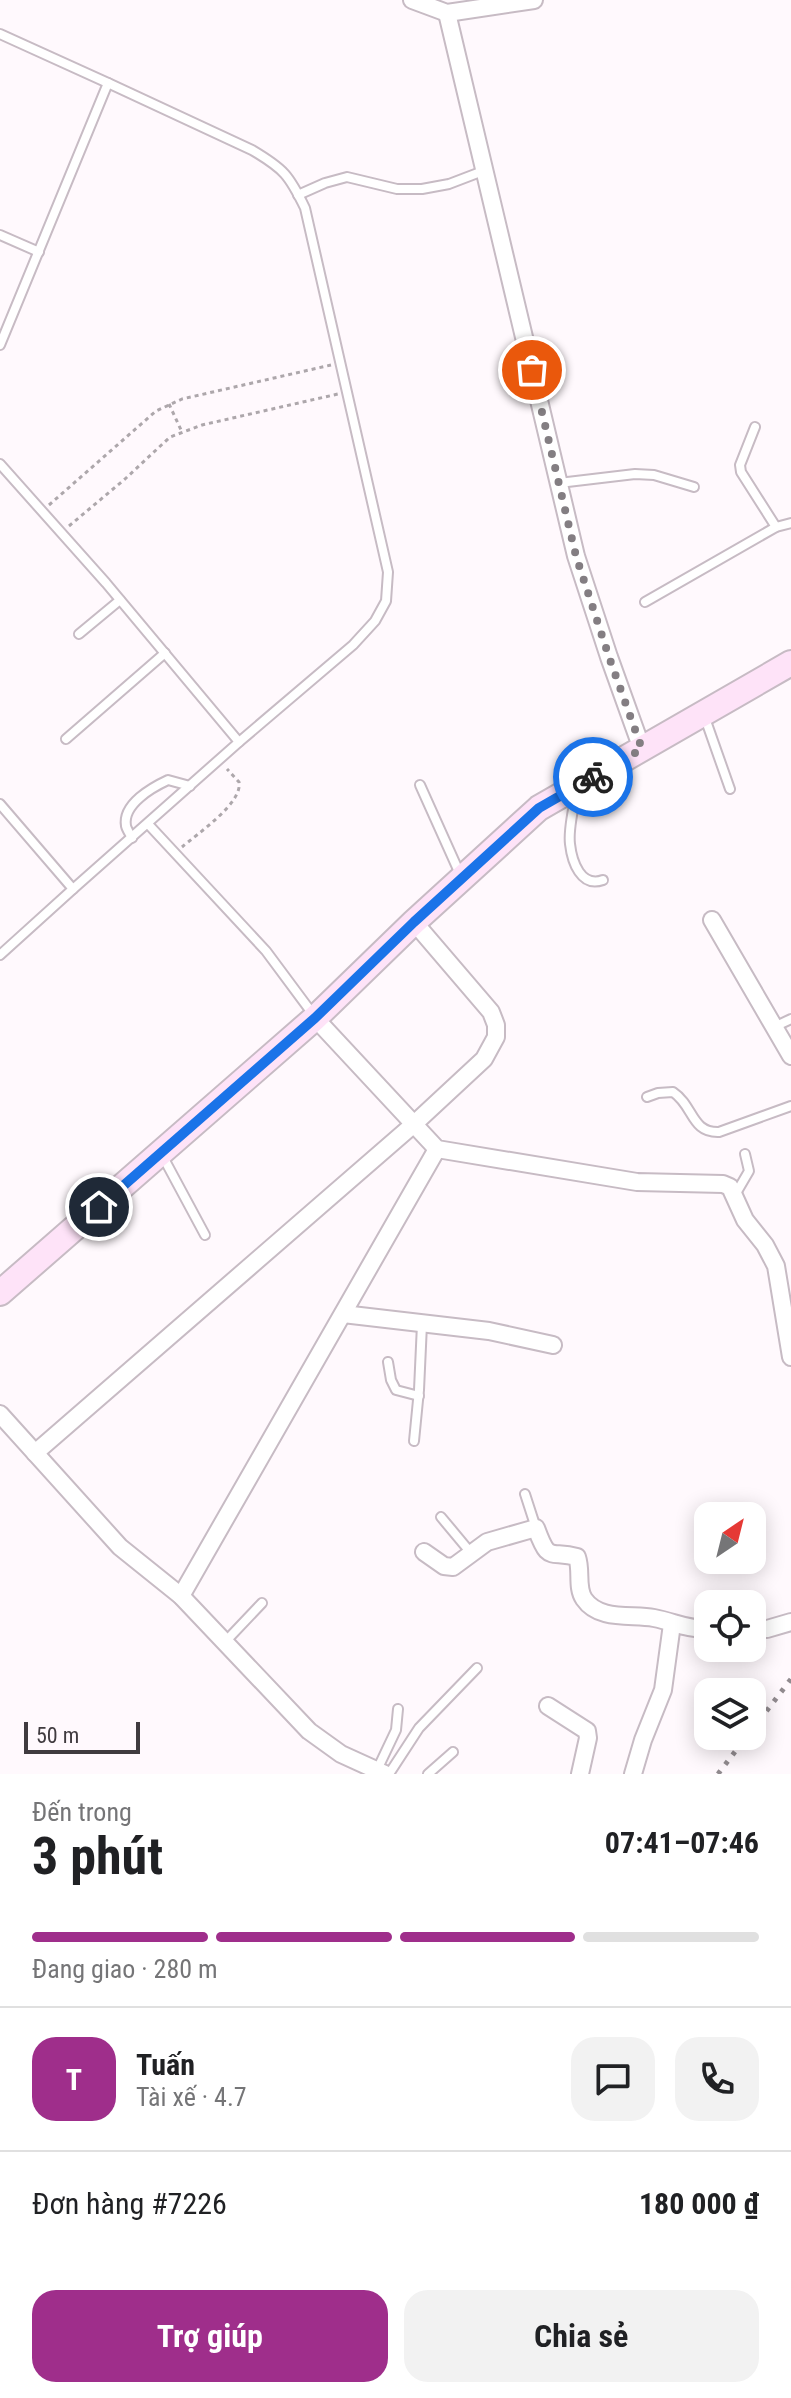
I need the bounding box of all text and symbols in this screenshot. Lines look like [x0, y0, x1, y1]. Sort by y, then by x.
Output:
pin [498, 336, 566, 404]
icon: bag [510, 348, 554, 392]
courier [553, 737, 633, 817]
icon: bike [571, 755, 615, 799]
pin [65, 1173, 133, 1241]
icon: home [77, 1185, 121, 1229]
north arrow [694, 1502, 766, 1574]
map controls [694, 1502, 766, 1750]
button: locate [694, 1590, 766, 1662]
button: layers [694, 1678, 766, 1750]
scale bar [24, 1718, 140, 1754]
text: 50 m [36, 1723, 79, 1748]
text: Đến trong [32, 1797, 132, 1827]
text: 07:41–07:46 [605, 1825, 759, 1860]
text: 3 phút [32, 1826, 163, 1887]
text: Đang giao · 280 m [32, 1954, 218, 1984]
button: chat [571, 2037, 655, 2121]
button: phone [675, 2037, 759, 2121]
text: Tuấn [136, 2047, 195, 2082]
text: T [66, 2062, 82, 2097]
text: Tài xế · 4.7 [136, 2082, 247, 2112]
text: Đơn hàng #7226 [32, 2186, 227, 2221]
text: 180 000 ₫ [639, 2186, 759, 2221]
button: Trợ giúp [32, 2290, 388, 2382]
button: Chia sẻ [404, 2290, 759, 2382]

